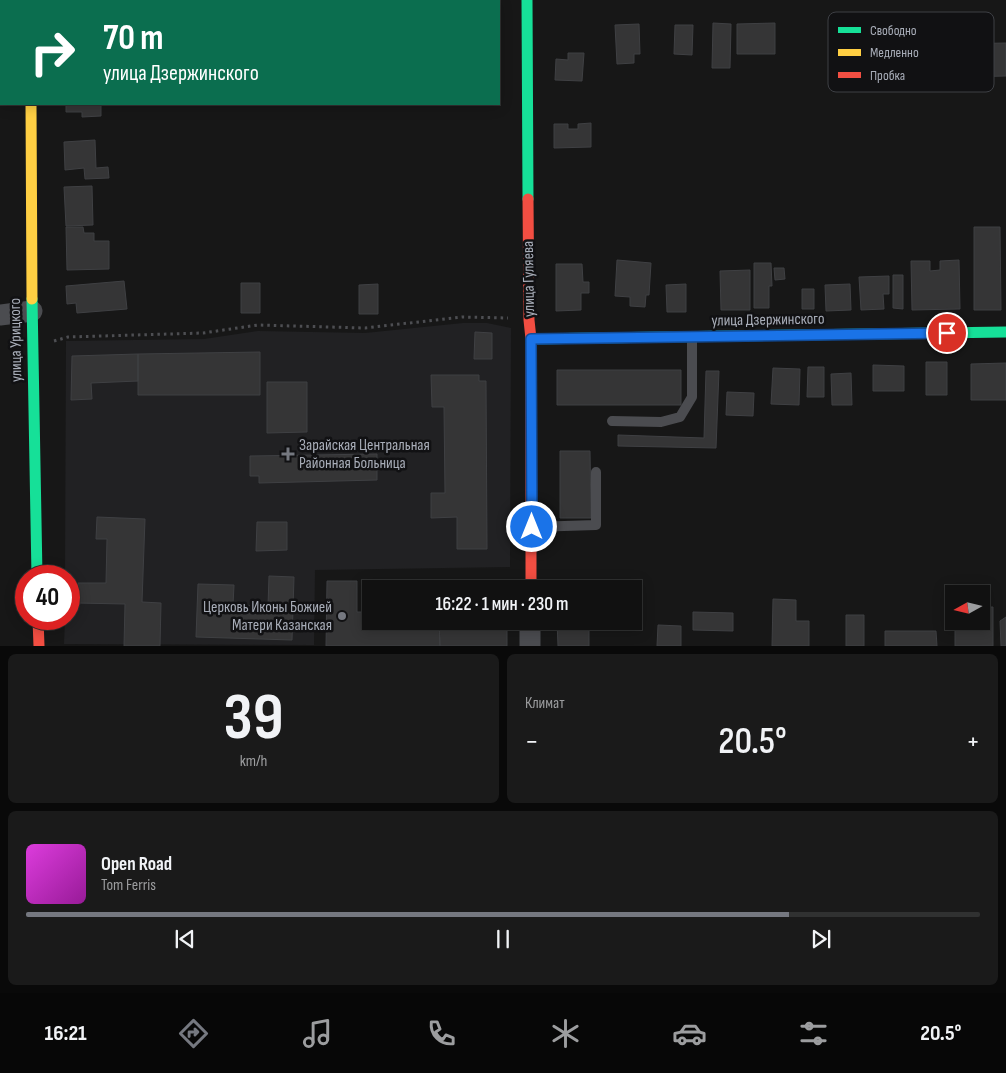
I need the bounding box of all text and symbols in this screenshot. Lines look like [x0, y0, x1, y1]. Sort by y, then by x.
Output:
legend [828, 12, 994, 92]
text: 70 m [103, 17, 163, 60]
icon: right [20, 20, 85, 85]
text: Свободно [870, 22, 917, 39]
text: Медленно [870, 44, 919, 61]
text: улица Дзержинского [103, 60, 259, 87]
text: Пробка [870, 67, 905, 84]
street label: улица Гуляева [519, 241, 539, 317]
street label: улица Урицкого [6, 298, 26, 382]
street label: улица Дзержинского [711, 310, 825, 330]
pin [926, 312, 968, 354]
icon: arrive [933, 319, 961, 347]
place label: Зарайская Центральная Районная Больница [299, 436, 430, 473]
marker: Зарайская Центральная Районная Больница [281, 447, 295, 461]
position arrow [505, 500, 557, 552]
speed limit sign: 40 [15, 565, 80, 630]
north arrow [945, 585, 990, 630]
map controls [945, 585, 990, 630]
text: 16:22 · 1 мин · 230 m [436, 593, 569, 616]
place label: Церковь Иконы Божией Матери Казанская [203, 598, 332, 635]
marker: Церковь Иконы Божией Матери Казанская [336, 610, 348, 622]
text: 39 [224, 680, 283, 758]
text: Климат [525, 694, 565, 713]
text: 20.5° [718, 719, 787, 764]
text: − [525, 725, 539, 758]
text: + [966, 725, 980, 758]
text: km/h [240, 752, 267, 771]
text: Open Road [101, 853, 172, 876]
text: Tom Ferris [101, 876, 156, 895]
icon: previous [171, 925, 199, 953]
icon: pause [489, 925, 517, 953]
icon: next [807, 925, 835, 953]
icon: directions [176, 1016, 211, 1051]
icon: music [300, 1016, 335, 1051]
icon: phone [424, 1016, 459, 1051]
icon: climate [548, 1016, 583, 1051]
icon: car [672, 1016, 707, 1051]
icon: filters [796, 1016, 831, 1051]
text: 16:21 [45, 1020, 87, 1047]
text: 20.5° [920, 1020, 961, 1047]

